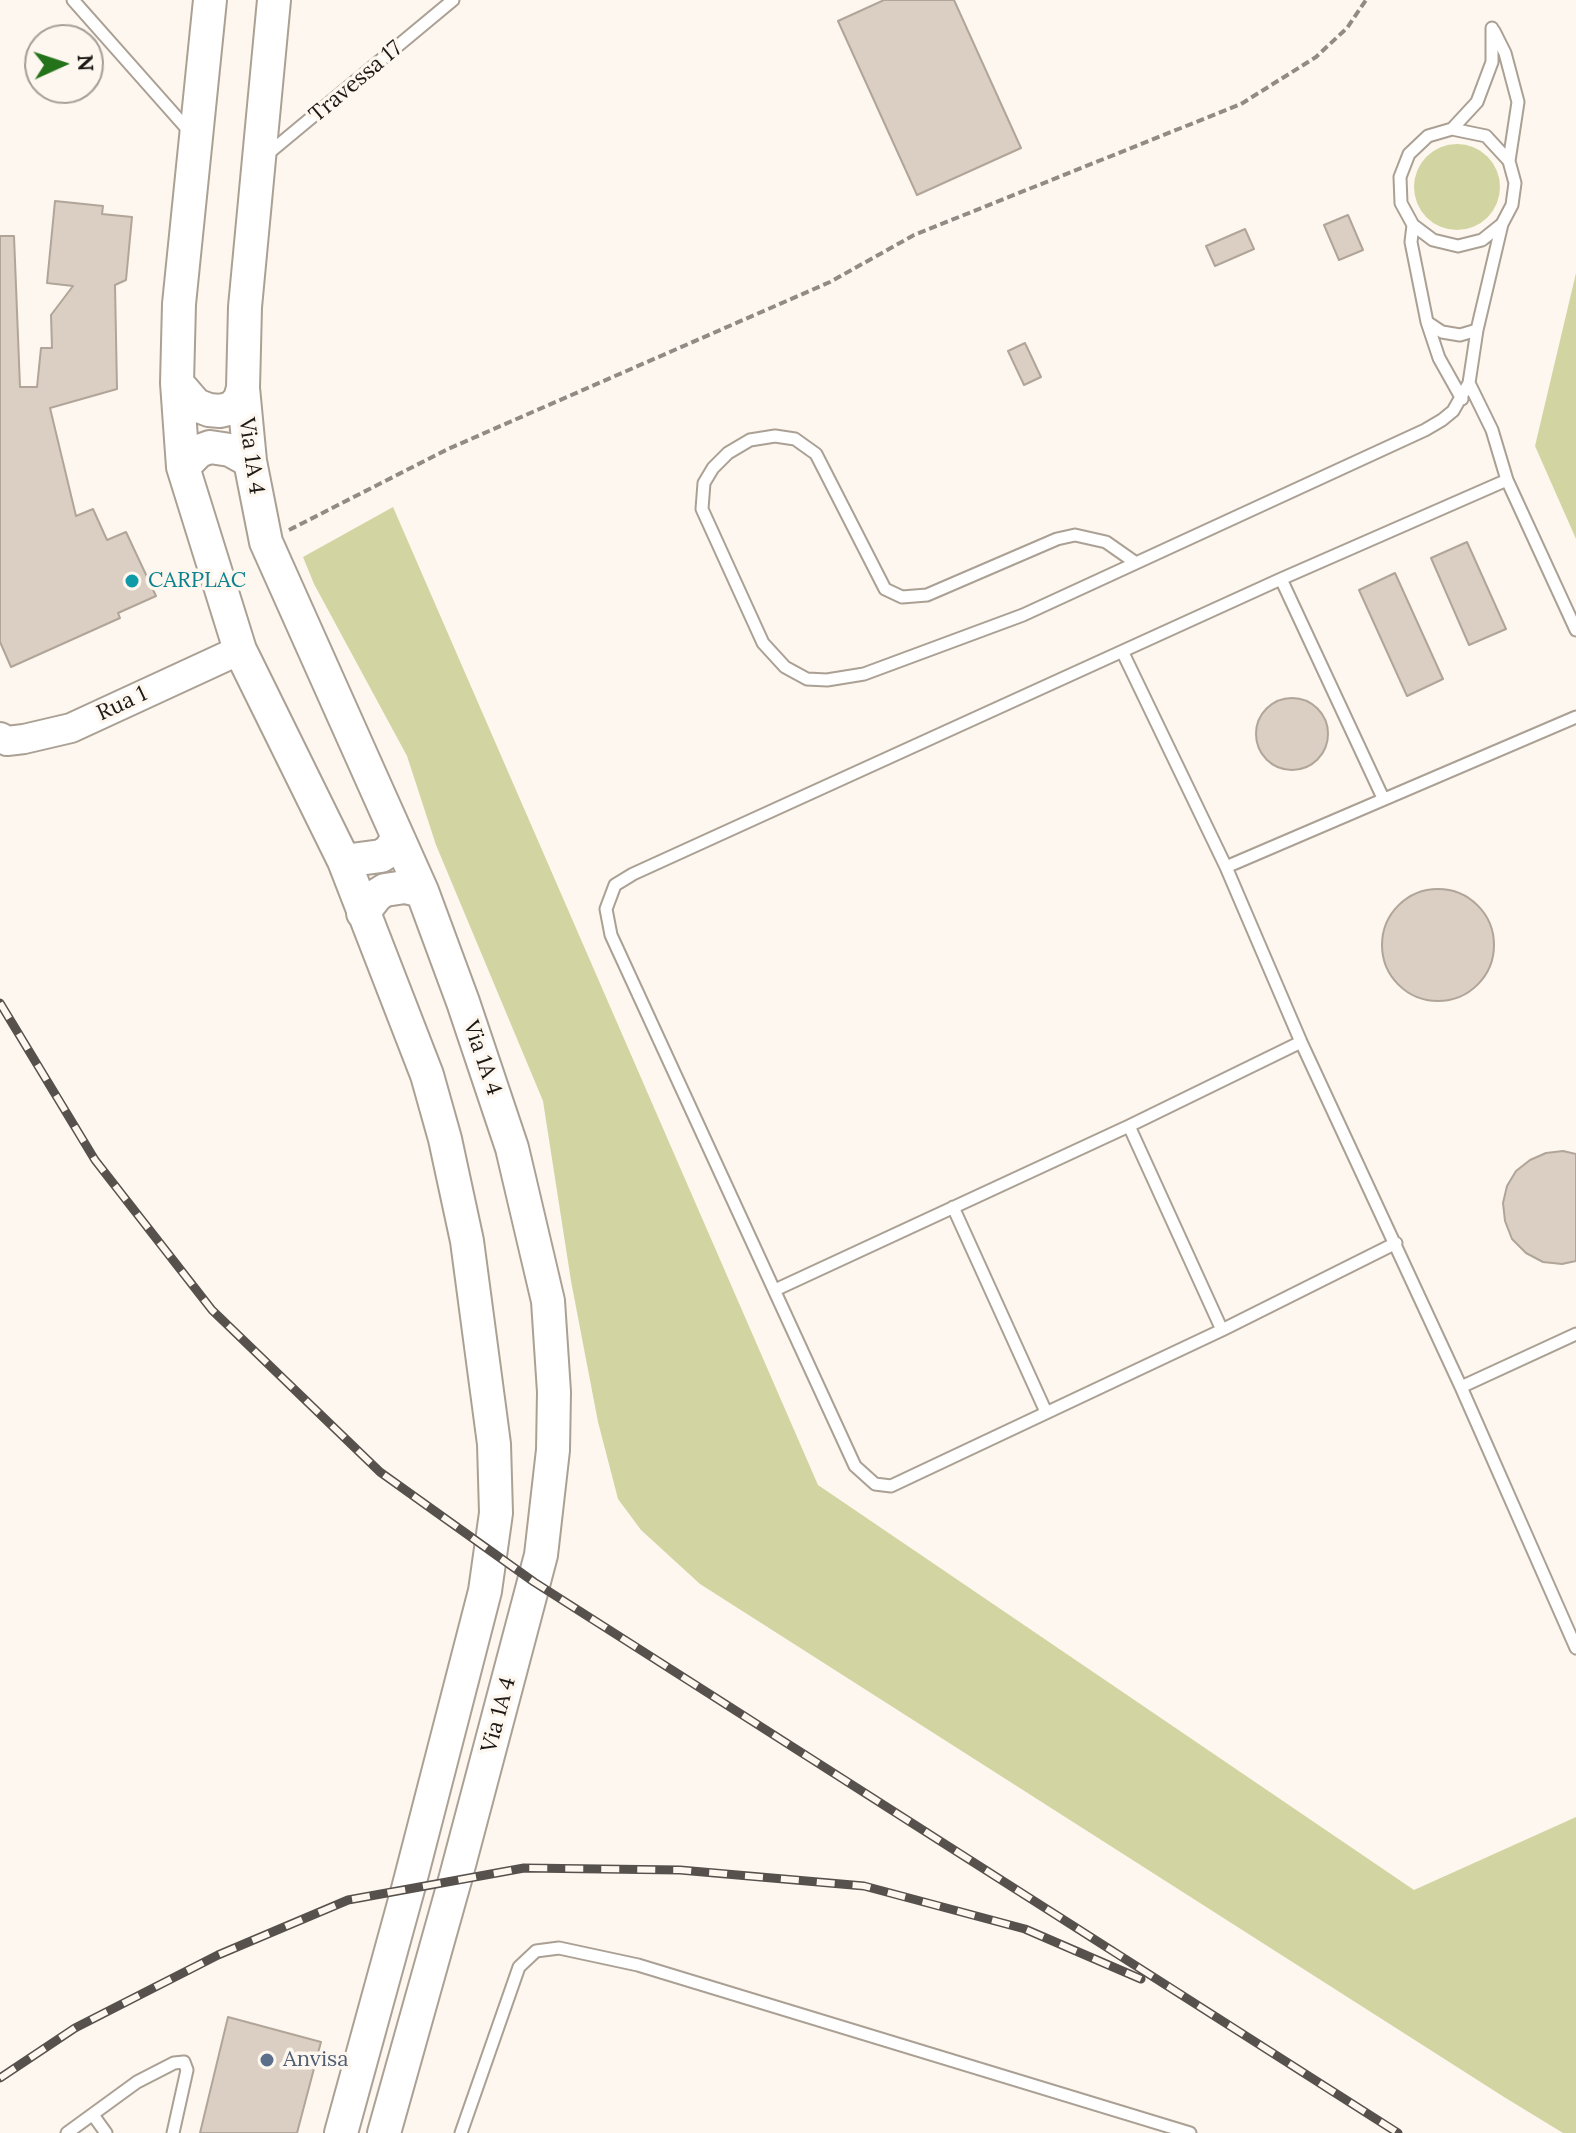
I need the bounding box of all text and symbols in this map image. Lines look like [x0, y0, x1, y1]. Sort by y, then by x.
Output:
north arrow [24, 24, 104, 104]
street label: Travessa 17 [304, 36, 408, 128]
text: N [72, 54, 100, 72]
street label: Via 1A 4 [233, 416, 269, 496]
place label: CARPLAC [148, 568, 246, 594]
marker: CARPLAC [123, 572, 141, 590]
street label: Rua 1 [93, 681, 151, 727]
street label: Via 1A 4 [457, 1017, 507, 1099]
street label: Via 1A 4 [476, 1674, 522, 1756]
place label: Anvisa [283, 2047, 349, 2073]
marker: Anvisa [258, 2051, 276, 2069]

